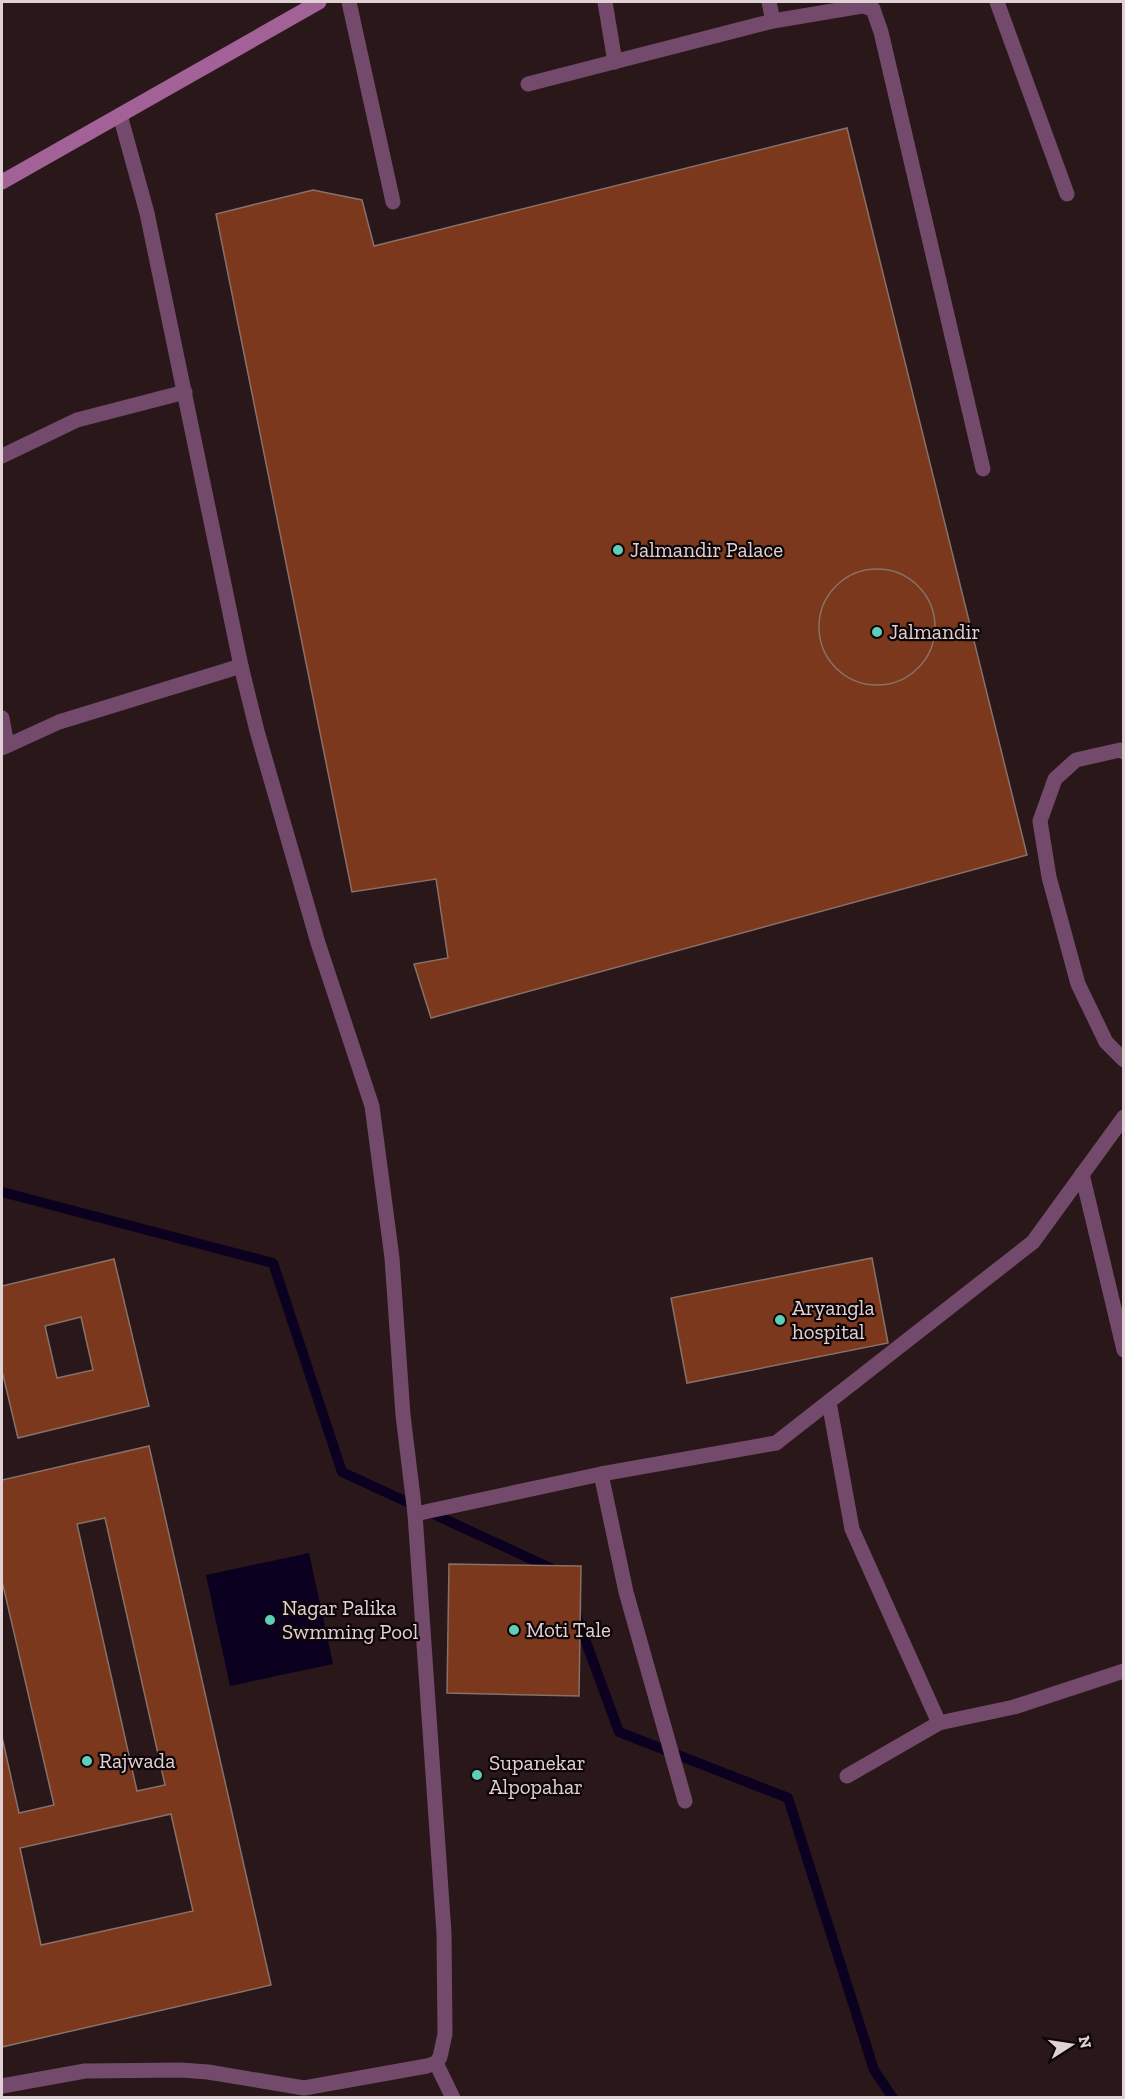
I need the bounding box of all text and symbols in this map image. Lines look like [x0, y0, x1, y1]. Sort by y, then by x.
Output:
place label: Jalmandir Palace [630, 537, 783, 562]
marker: Jalmandir Palace [611, 543, 625, 557]
place label: Jalmandir [889, 619, 980, 644]
marker: Jalmandir [870, 625, 884, 639]
place label: Aryangla hospital [792, 1295, 875, 1344]
marker: Aryangla hospital [773, 1313, 787, 1327]
place label: Nagar Palika Swmming Pool [282, 1595, 419, 1644]
marker: Nagar Palika Swmming Pool [263, 1613, 277, 1627]
place label: Moti Tale [526, 1617, 611, 1642]
marker: Moti Tale [507, 1623, 521, 1637]
place label: Rajwada [99, 1748, 175, 1774]
place label: Supanekar Alpopahar [489, 1750, 585, 1799]
marker: Rajwada [80, 1754, 94, 1768]
marker: Supanekar Alpopahar [470, 1768, 484, 1782]
north arrow [1041, 2015, 1101, 2075]
text: N [1075, 2034, 1096, 2050]

